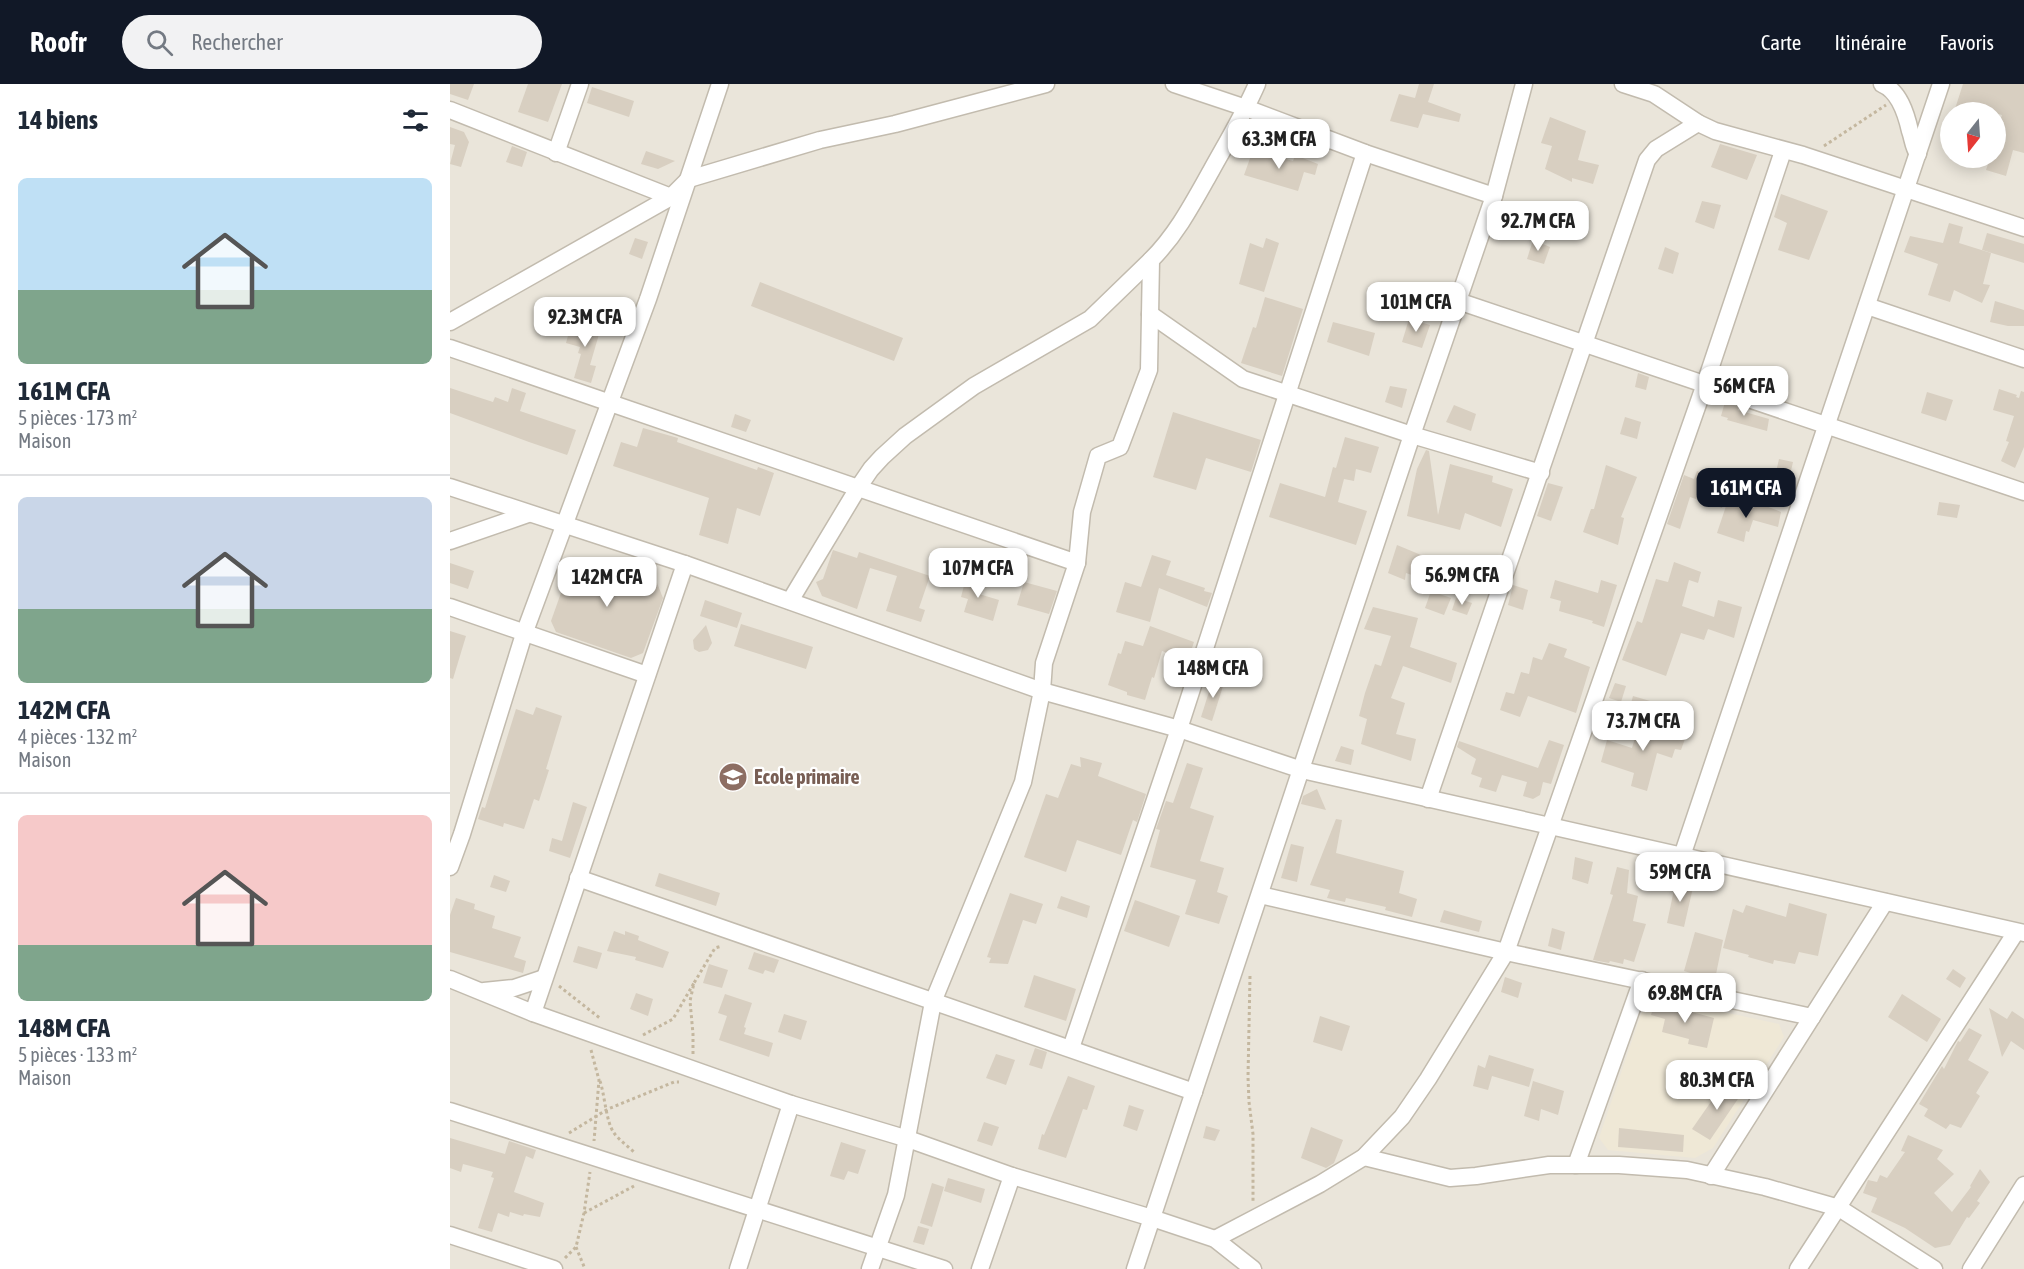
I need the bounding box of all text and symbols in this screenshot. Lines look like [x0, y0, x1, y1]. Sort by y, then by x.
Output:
search box [122, 15, 542, 69]
text: Roofr [30, 26, 86, 58]
icon: search [143, 26, 176, 59]
text: Rechercher [191, 29, 283, 55]
text: Carte [1761, 30, 1801, 54]
text: Itinéraire [1834, 30, 1906, 54]
text: Favoris [1939, 30, 1994, 54]
north arrow [1940, 102, 2006, 168]
map controls [1940, 102, 2006, 168]
icon: filters [399, 104, 432, 137]
text: 14 biens [18, 105, 98, 135]
pin: 63.3M CFA [1210, 119, 1348, 170]
text: 63.3M CFA [1242, 127, 1316, 150]
pin: 92.7M CFA [1469, 201, 1607, 252]
text: 92.7M CFA [1501, 209, 1575, 232]
icon: home [171, 217, 279, 325]
pin: 101M CFA [1354, 282, 1478, 333]
text: 101M CFA [1381, 290, 1451, 313]
pin: 92.3M CFA [516, 297, 654, 348]
text: 92.3M CFA [548, 305, 622, 328]
pin: 56M CFA [1689, 366, 1799, 417]
text: 56M CFA [1713, 374, 1775, 397]
text: 161M CFA [18, 376, 110, 406]
text: 5 pièces · 173 m² [18, 406, 137, 429]
text: Maison [18, 429, 71, 452]
pin: 161M CFA [1684, 468, 1808, 519]
text: 161M CFA [1711, 476, 1781, 499]
icon: home [171, 536, 279, 644]
pin: 107M CFA [916, 548, 1040, 599]
pin: 56.9M CFA [1393, 555, 1531, 606]
text: 107M CFA [943, 556, 1013, 579]
pin: 142M CFA [545, 557, 669, 608]
text: 56.9M CFA [1425, 563, 1499, 586]
text: 142M CFA [572, 565, 642, 588]
pin: 148M CFA [1151, 648, 1275, 699]
text: 148M CFA [1178, 656, 1248, 679]
text: 142M CFA [18, 695, 110, 725]
pin: 73.7M CFA [1574, 701, 1712, 752]
text: 73.7M CFA [1606, 709, 1680, 732]
text: 4 pièces · 132 m² [18, 725, 137, 748]
text: Maison [18, 748, 71, 771]
school or university icon: Ecole primaire [717, 761, 749, 793]
place label: Ecole primaire [754, 765, 860, 788]
pin: 59M CFA [1625, 852, 1735, 903]
icon: home [171, 854, 279, 962]
text: 59M CFA [1649, 860, 1711, 883]
pin: 69.8M CFA [1616, 973, 1754, 1024]
text: 69.8M CFA [1648, 981, 1722, 1004]
text: 148M CFA [18, 1013, 110, 1043]
text: 5 pièces · 133 m² [18, 1043, 137, 1066]
pin: 80.3M CFA [1648, 1060, 1786, 1111]
text: Maison [18, 1066, 71, 1089]
text: 80.3M CFA [1680, 1068, 1754, 1091]

